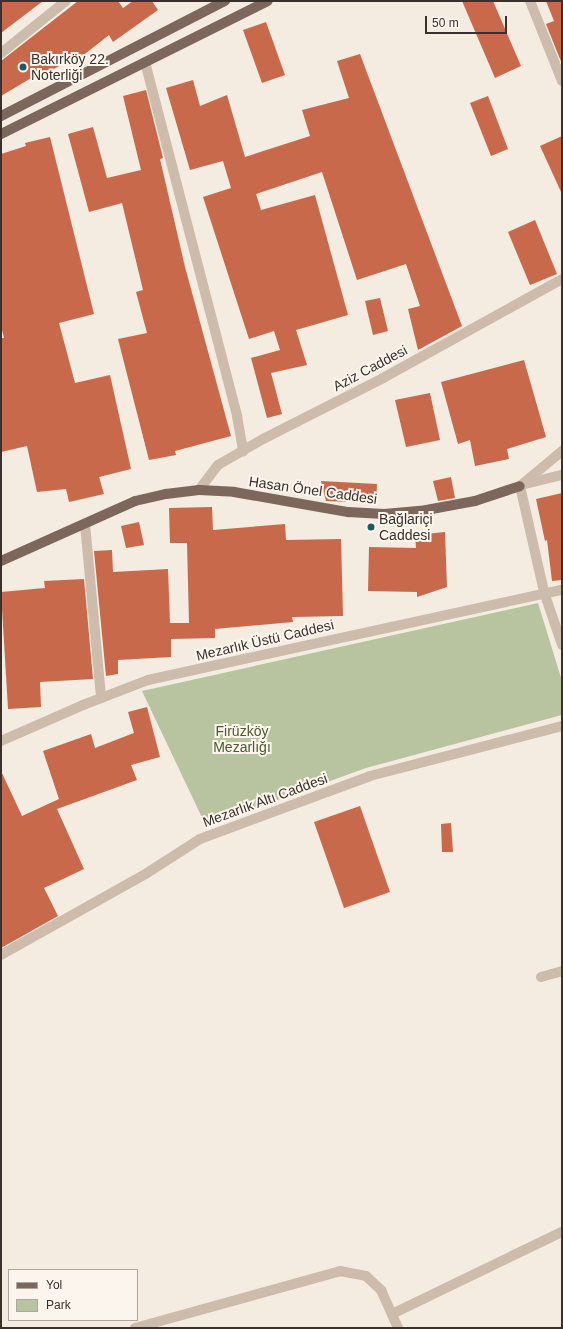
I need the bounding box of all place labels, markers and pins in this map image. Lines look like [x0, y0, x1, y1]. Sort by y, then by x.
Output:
place label: Bakırköy 22. Noterliği [31, 51, 109, 84]
marker: Bakırköy 22. Noterliği [18, 62, 28, 72]
place label: Bağlariçi Caddesi [379, 511, 433, 544]
marker: Bağlariçi Caddesi [366, 522, 376, 532]

